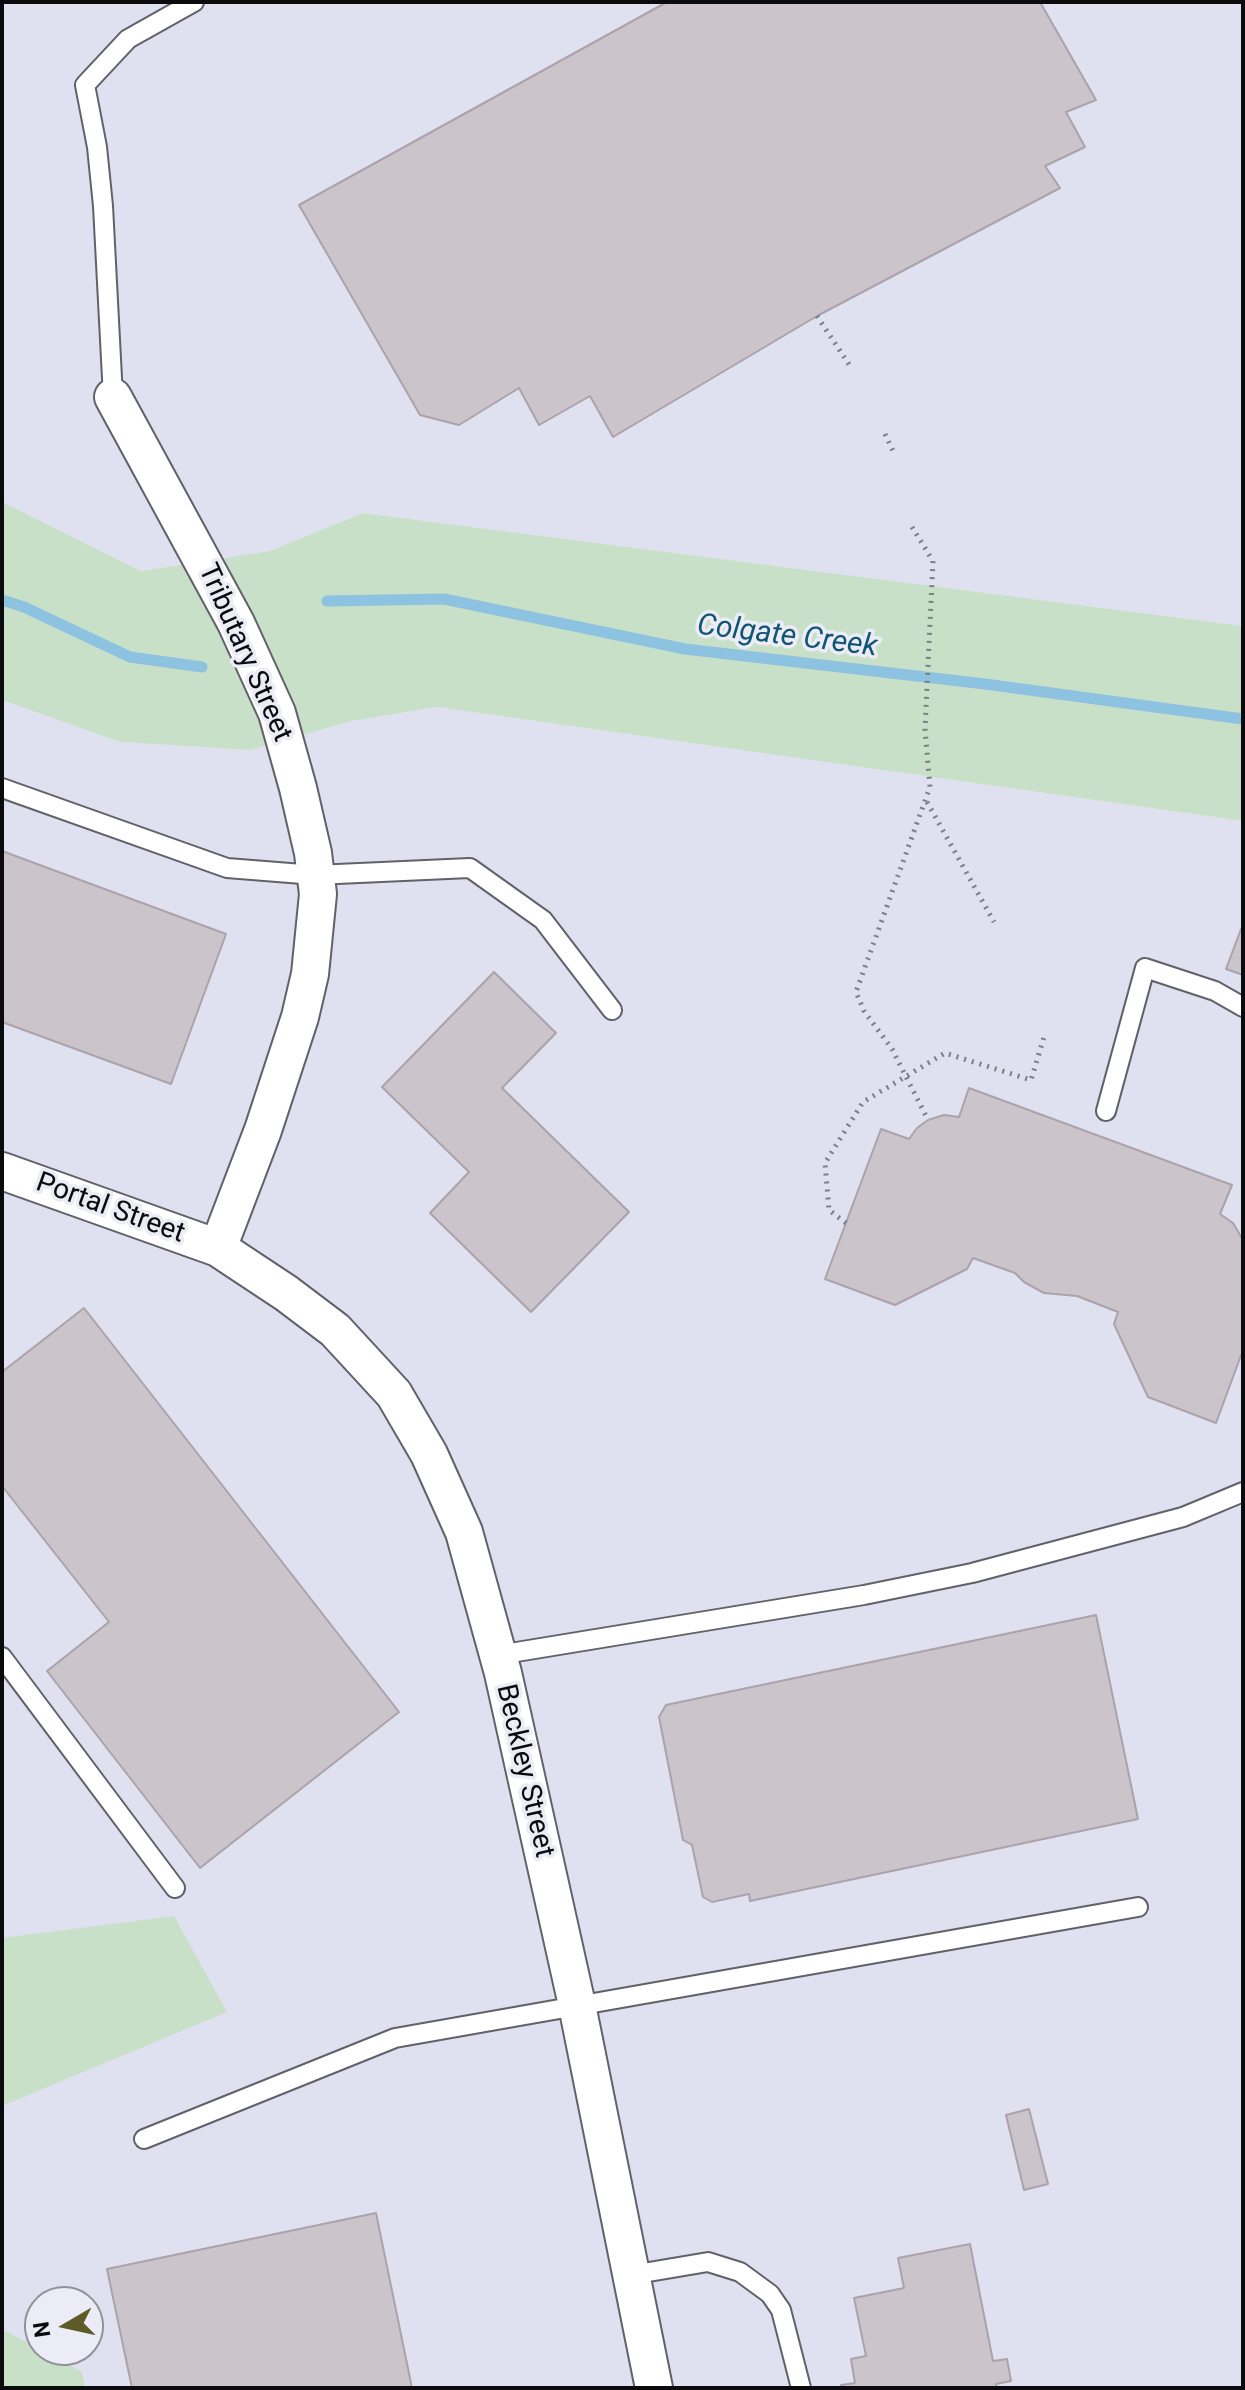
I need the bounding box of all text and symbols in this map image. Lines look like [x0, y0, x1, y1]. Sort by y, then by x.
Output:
street label: Tributary Street [190, 559, 298, 747]
water label: Colgate Creek [695, 608, 879, 666]
street label: Portal Street [31, 1167, 189, 1251]
street label: Beckley Street [488, 1681, 560, 1861]
north arrow [24, 2286, 104, 2366]
text: N [28, 2320, 55, 2339]

